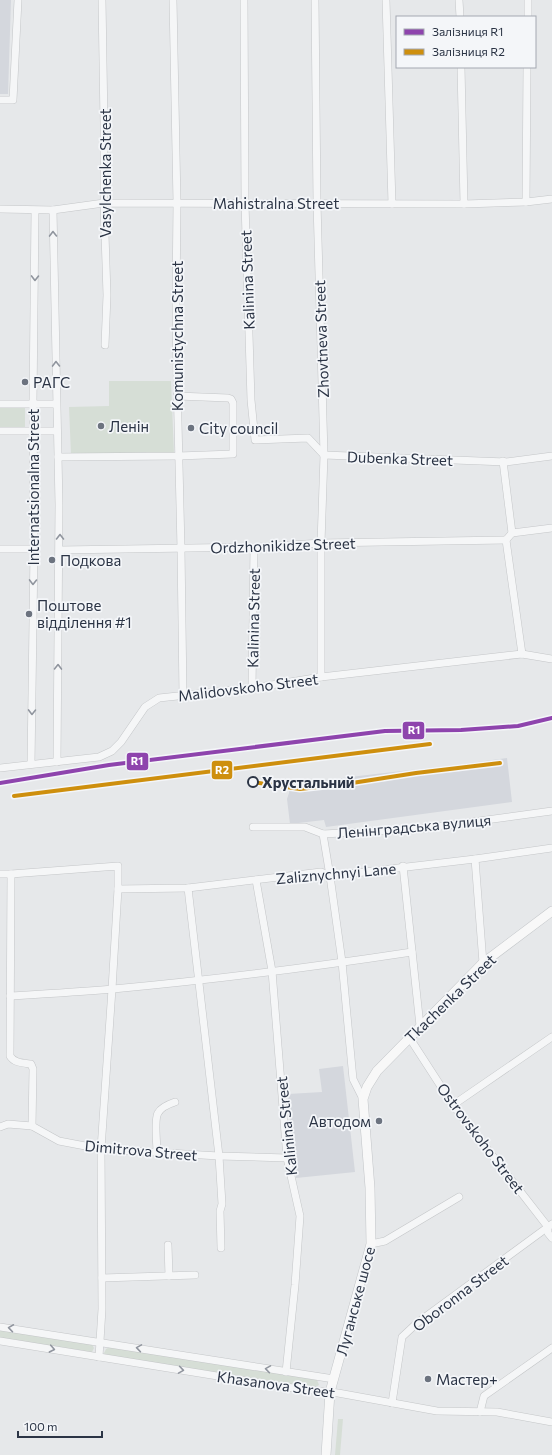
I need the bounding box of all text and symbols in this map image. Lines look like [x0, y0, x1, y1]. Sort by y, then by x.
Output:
legend [396, 16, 536, 68]
text: Залізниця R1 [432, 24, 503, 38]
text: Залізниця R2 [432, 44, 505, 58]
street label: Vasylchenka Street [96, 108, 114, 238]
street label: Mahistralna Street [213, 194, 339, 212]
street label: Kalinina Street [236, 230, 258, 330]
one-way arrow [49, 231, 57, 237]
street label: Komunistychna Street [168, 261, 186, 411]
one-way arrow [31, 275, 39, 281]
street label: Zhovtneva Street [310, 280, 332, 398]
one-way arrow [52, 361, 60, 367]
place label: РАГС [33, 373, 70, 391]
marker: РАГС [20, 377, 30, 387]
street label: Internatsionalna Street [24, 409, 42, 565]
place label: Ленін [109, 417, 149, 435]
place label: City council [199, 419, 278, 437]
marker: Ленін [96, 421, 106, 431]
marker: City council [186, 423, 196, 433]
street label: Dubenka Street [347, 447, 453, 469]
street label: Ordzhonikidze Street [210, 533, 356, 557]
one-way arrow [55, 534, 64, 540]
place label: Подкова [60, 551, 121, 569]
marker: Подкова [47, 555, 57, 565]
street label: Kalinina Street [243, 568, 263, 668]
one-way arrow [29, 579, 38, 585]
place label: Поштове відділення #1 [37, 596, 132, 631]
marker: Поштове відділення #1 [24, 609, 34, 619]
one-way arrow [54, 664, 62, 670]
street label: Malidovskoho Street [177, 669, 319, 705]
one-way arrow [28, 709, 36, 715]
line badge: R1 [402, 721, 425, 740]
text: R1 [408, 723, 420, 736]
line badge: R1 [126, 752, 149, 771]
text: R1 [131, 754, 143, 767]
line badge: R2 [211, 760, 233, 780]
text: R2 [215, 763, 229, 776]
place label: Хрустальний [262, 773, 355, 791]
marker: Хрустальний [247, 776, 259, 788]
street label: Ленінградська вулиця [336, 810, 492, 842]
street label: Zaliznychnyi Lane [275, 859, 397, 887]
street label: Tkachenka Street [401, 950, 499, 1046]
street label: Kalinina Street [272, 1075, 300, 1177]
street label: Ostrovskoho Street [434, 1079, 528, 1197]
place label: Автодом [309, 1112, 371, 1130]
marker: Автодом [374, 1116, 384, 1126]
street label: Dimitrova Street [84, 1136, 198, 1164]
street label: Луганське шосе [332, 1244, 378, 1358]
street label: Oboronna Street [409, 1251, 511, 1335]
one-way arrow [8, 1324, 14, 1333]
one-way arrow [49, 1344, 55, 1353]
one-way arrow [136, 1344, 142, 1353]
one-way arrow [177, 1365, 184, 1374]
one-way arrow [265, 1365, 271, 1374]
street label: Khasanova Street [216, 1367, 336, 1401]
place label: Мастер+ [436, 1370, 498, 1388]
marker: Мастер+ [423, 1374, 433, 1384]
scale bar [18, 1413, 102, 1439]
text: 100 m [24, 1419, 58, 1433]

